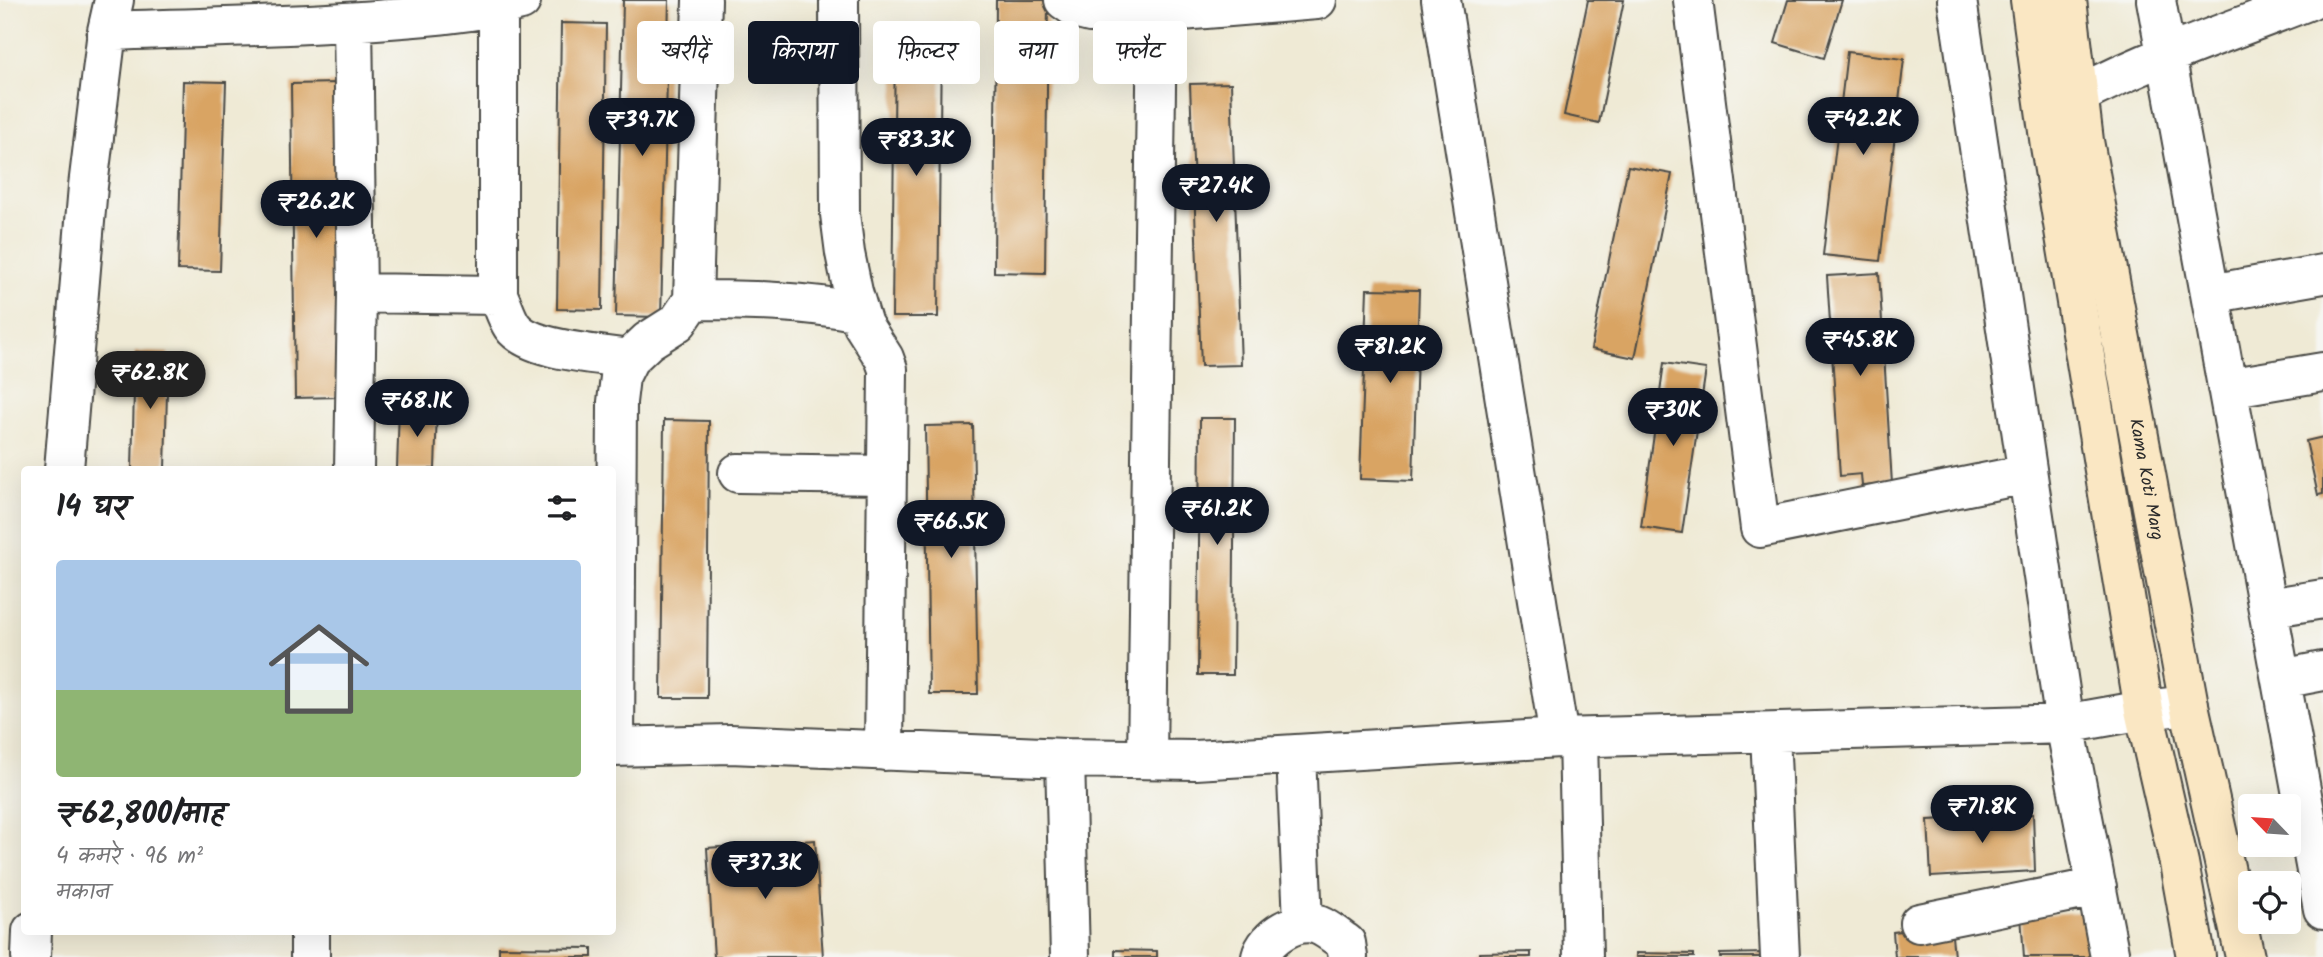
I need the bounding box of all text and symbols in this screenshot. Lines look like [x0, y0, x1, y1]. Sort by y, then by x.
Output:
chip: खरीदें [637, 21, 734, 84]
chip: किराया [748, 21, 859, 84]
chip: फ़िल्टर [873, 21, 980, 84]
chip: नया [994, 21, 1079, 84]
chip: फ़्लैट [1093, 21, 1187, 84]
pin: ₹42.2K [1806, 97, 1920, 157]
pin: ₹39.7K [585, 99, 699, 158]
text: ₹42.2K [1824, 102, 1902, 138]
text: ₹39.7K [605, 103, 679, 139]
pin: ₹83.3K [859, 118, 973, 178]
text: ₹83.3K [877, 123, 955, 159]
pin: ₹27.4K [1159, 164, 1273, 224]
text: ₹27.4K [1178, 169, 1254, 205]
pin: ₹26.2K [259, 180, 373, 240]
text: ₹26.2K [277, 185, 355, 221]
pin: ₹45.8K [1803, 318, 1917, 378]
text: ₹45.8K [1821, 323, 1899, 359]
pin: ₹81.2K [1333, 326, 1447, 385]
text: ₹81.2K [1353, 330, 1427, 366]
pin: ₹62.8K [93, 352, 207, 411]
text: ₹62.8K [111, 356, 189, 392]
pin: ₹68.1K [360, 380, 474, 439]
text: ₹68.1K [381, 384, 453, 420]
pin: ₹30K [1632, 388, 1714, 448]
text: ₹30K [1644, 393, 1702, 429]
street label: Kama Koti Marg [2120, 416, 2171, 543]
text: 14 घर [56, 484, 128, 532]
pin: ₹61.2K [1160, 488, 1274, 547]
icon: filters [543, 489, 581, 527]
text: ₹61.2K [1181, 492, 1253, 528]
pin: ₹66.5K [894, 500, 1008, 560]
text: ₹66.5K [913, 505, 989, 541]
icon: home [256, 606, 382, 732]
pin: ₹71.8K [1925, 786, 2039, 845]
text: ₹71.8K [1947, 790, 2017, 826]
text: ₹62,800/माह [56, 791, 224, 839]
north arrow [2238, 794, 2301, 858]
map controls [2238, 794, 2301, 934]
text: 4 कमरे · 96 m² [56, 839, 203, 875]
pin: ₹37.3K [708, 842, 822, 901]
text: ₹37.3K [727, 846, 803, 882]
button: locate [2238, 871, 2301, 934]
text: मकान [56, 875, 110, 911]

